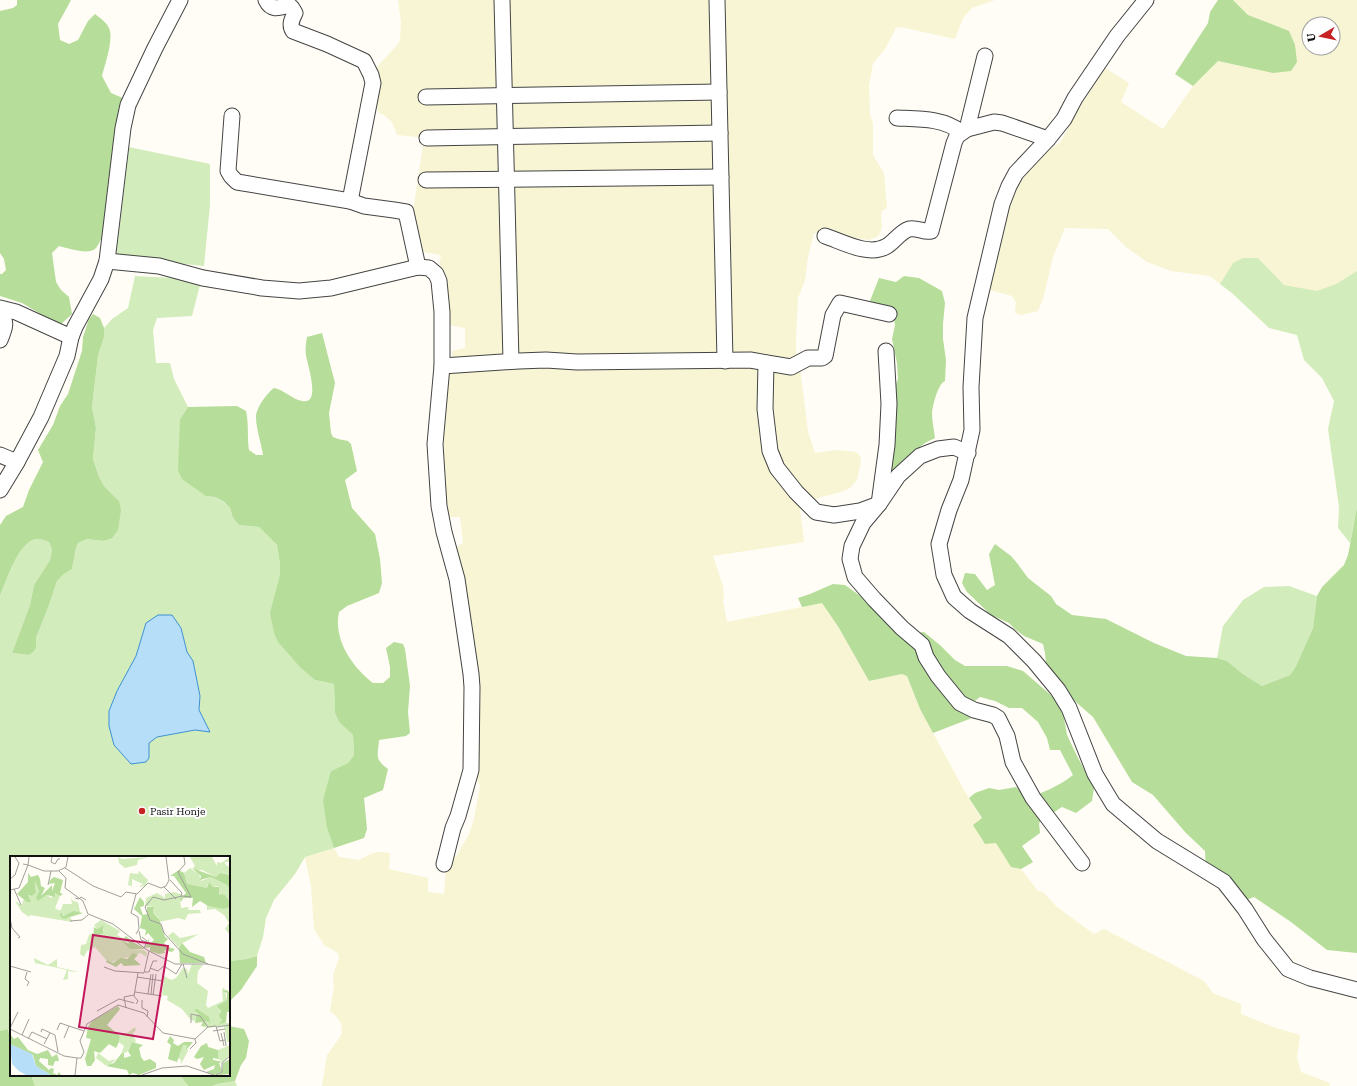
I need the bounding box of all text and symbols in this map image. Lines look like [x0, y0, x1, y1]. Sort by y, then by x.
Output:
north arrow [1301, 16, 1341, 56]
text: U [1304, 32, 1319, 43]
marker: Pasir Honje [137, 806, 147, 816]
place label: Pasir Honje [150, 806, 206, 817]
inset map [10, 856, 230, 1076]

